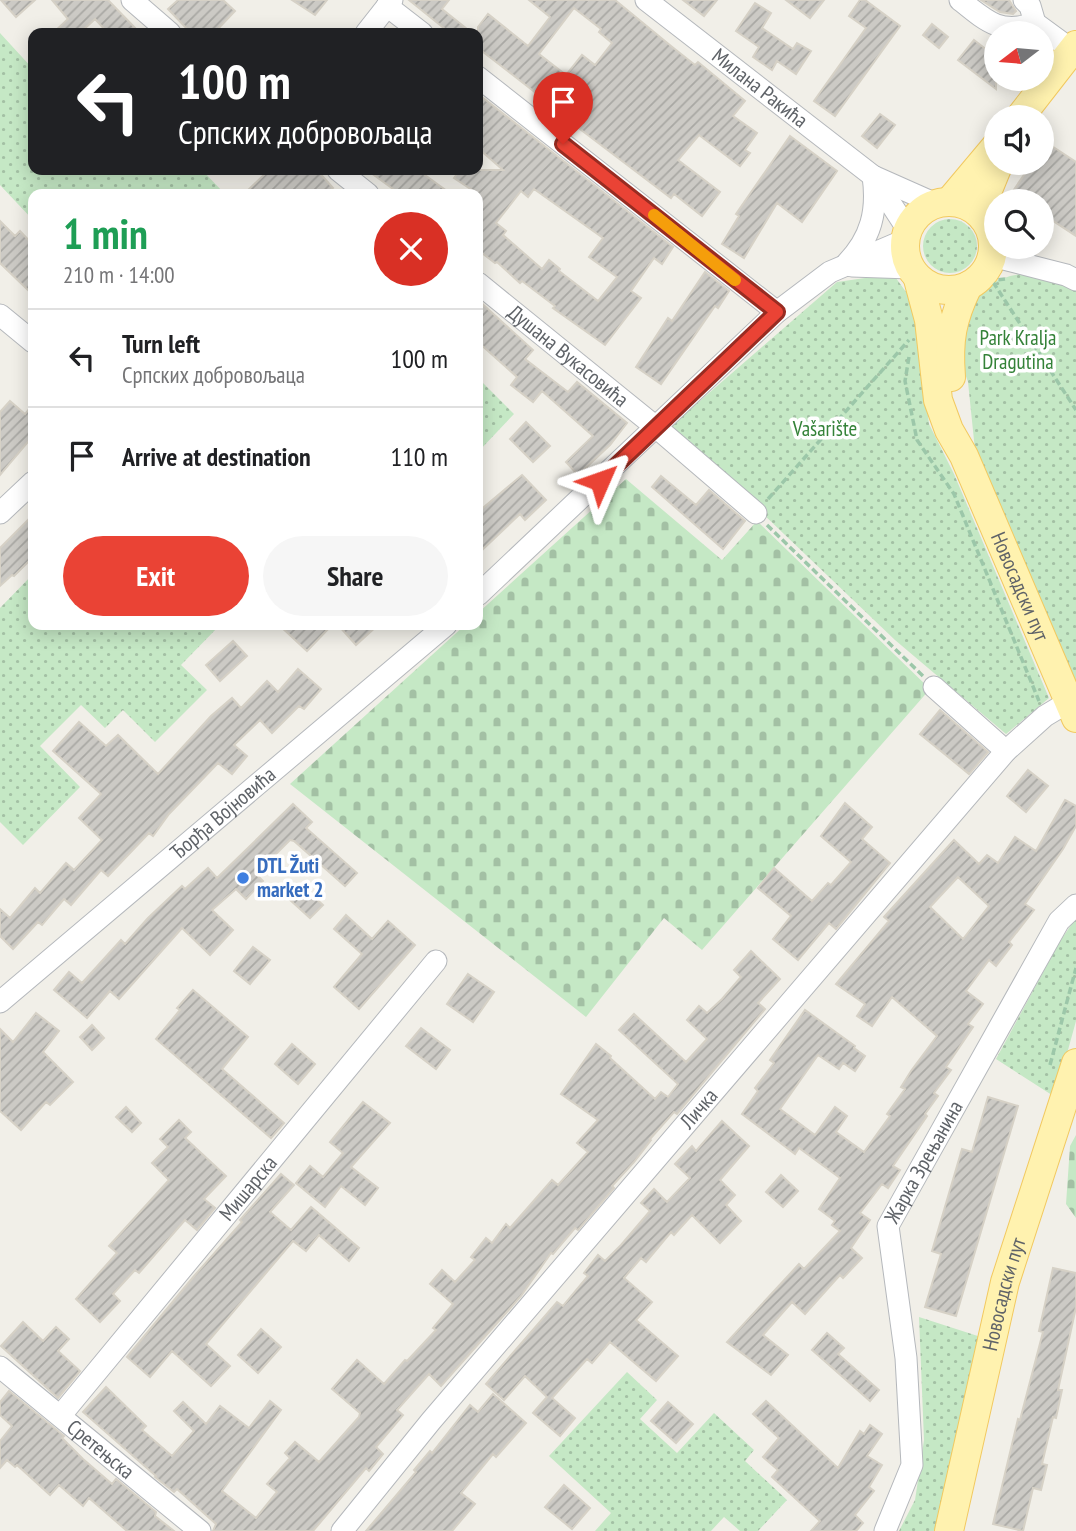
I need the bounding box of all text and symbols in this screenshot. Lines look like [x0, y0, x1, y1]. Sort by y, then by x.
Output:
north arrow [984, 21, 1054, 91]
map controls [984, 21, 1054, 259]
street label: Милана Ракића [707, 42, 813, 133]
text: 100 m [178, 49, 291, 113]
icon: left [63, 56, 154, 147]
pin [533, 72, 593, 144]
icon: arrive [544, 83, 582, 121]
button: sound [984, 105, 1054, 175]
text: Српских добровољаца [178, 111, 432, 153]
button: search [984, 189, 1054, 259]
text: 1 min [63, 206, 148, 261]
button: close [374, 212, 448, 286]
text: 210 m · 14:00 [63, 260, 175, 289]
street label: Душана Вукасовића [503, 299, 634, 413]
park label: Park Kralja Dragutina [979, 324, 1057, 375]
text: Turn left [122, 327, 200, 360]
icon: left [63, 339, 101, 377]
text: 100 m [390, 342, 448, 375]
text: Српских добровољаца [122, 360, 305, 389]
park label: Vašarište [792, 415, 857, 442]
icon: arrive [63, 437, 101, 475]
text: Arrive at destination [122, 440, 311, 473]
text: 110 m [390, 440, 448, 473]
position arrow [563, 444, 637, 518]
street label: Новосадски пут [985, 528, 1056, 645]
button: Exit [63, 536, 249, 616]
button: Share [263, 536, 448, 616]
street label: Ђорђа Војновића [164, 761, 281, 865]
place label: DTL Žuti market 2 [257, 852, 324, 903]
marker: DTL Žuti market 2 [235, 870, 251, 886]
street label: Личка [673, 1083, 723, 1135]
street label: Жарка Зрењанина [878, 1096, 969, 1229]
street label: Мишарска [213, 1150, 283, 1226]
street label: Новосадски пут [976, 1234, 1032, 1353]
street label: Сретењска [62, 1413, 140, 1485]

